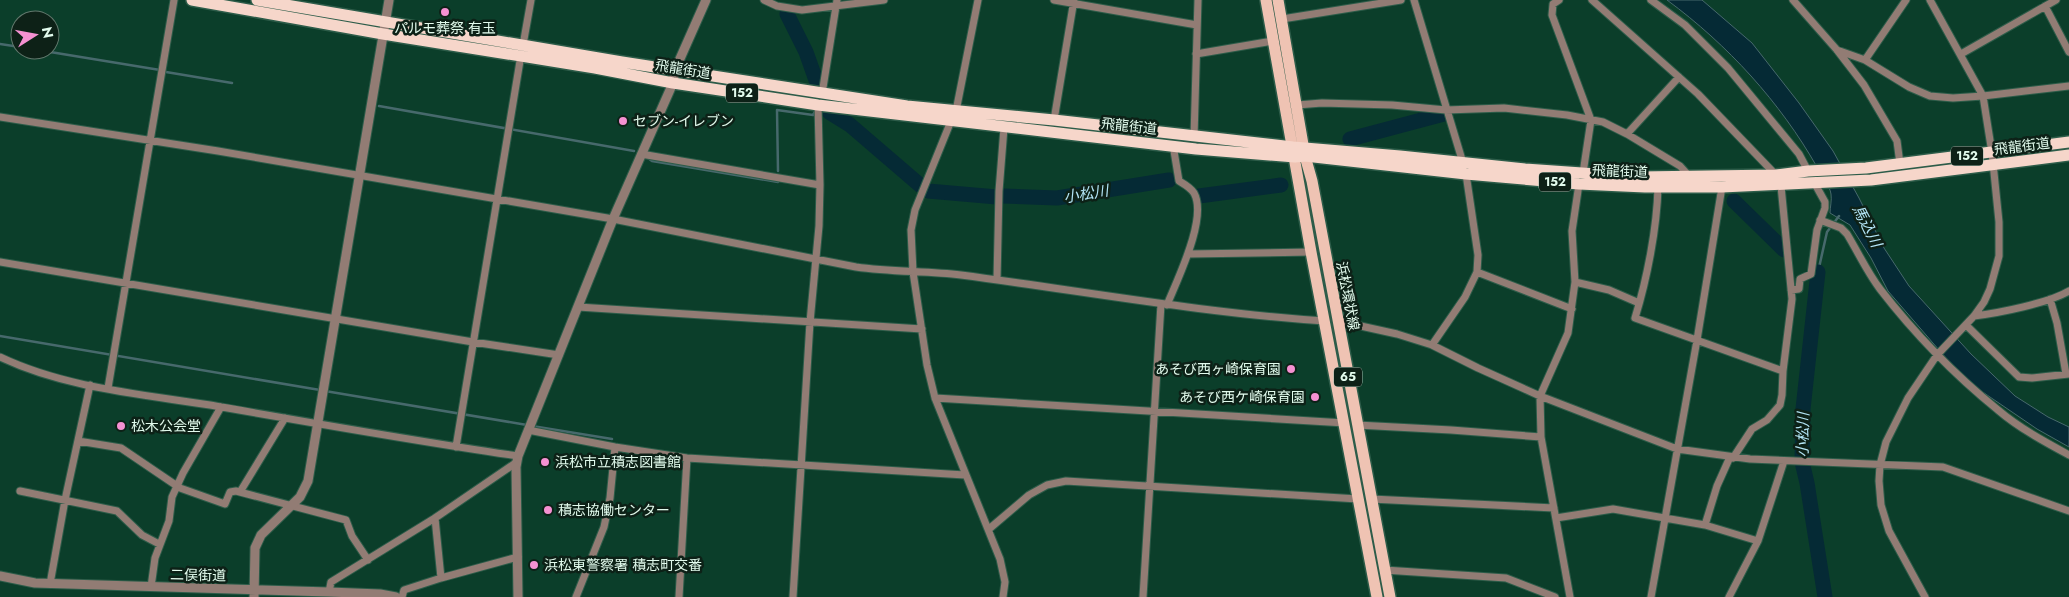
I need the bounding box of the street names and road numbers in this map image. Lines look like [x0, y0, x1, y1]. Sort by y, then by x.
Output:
street label: 飛龍街道 [654, 55, 712, 83]
road number: 152 [726, 84, 758, 102]
street label: 飛龍街道 [1100, 113, 1158, 139]
street label: 飛龍街道 [1993, 133, 2051, 159]
road number: 152 [1951, 146, 1983, 166]
street label: 飛龍街道 [1592, 160, 1648, 182]
road number: 152 [1539, 172, 1571, 192]
street label: 浜松環状線 [1332, 260, 1364, 332]
road number: 65 [1334, 368, 1362, 387]
street label: 二俣街道 [170, 565, 226, 585]

